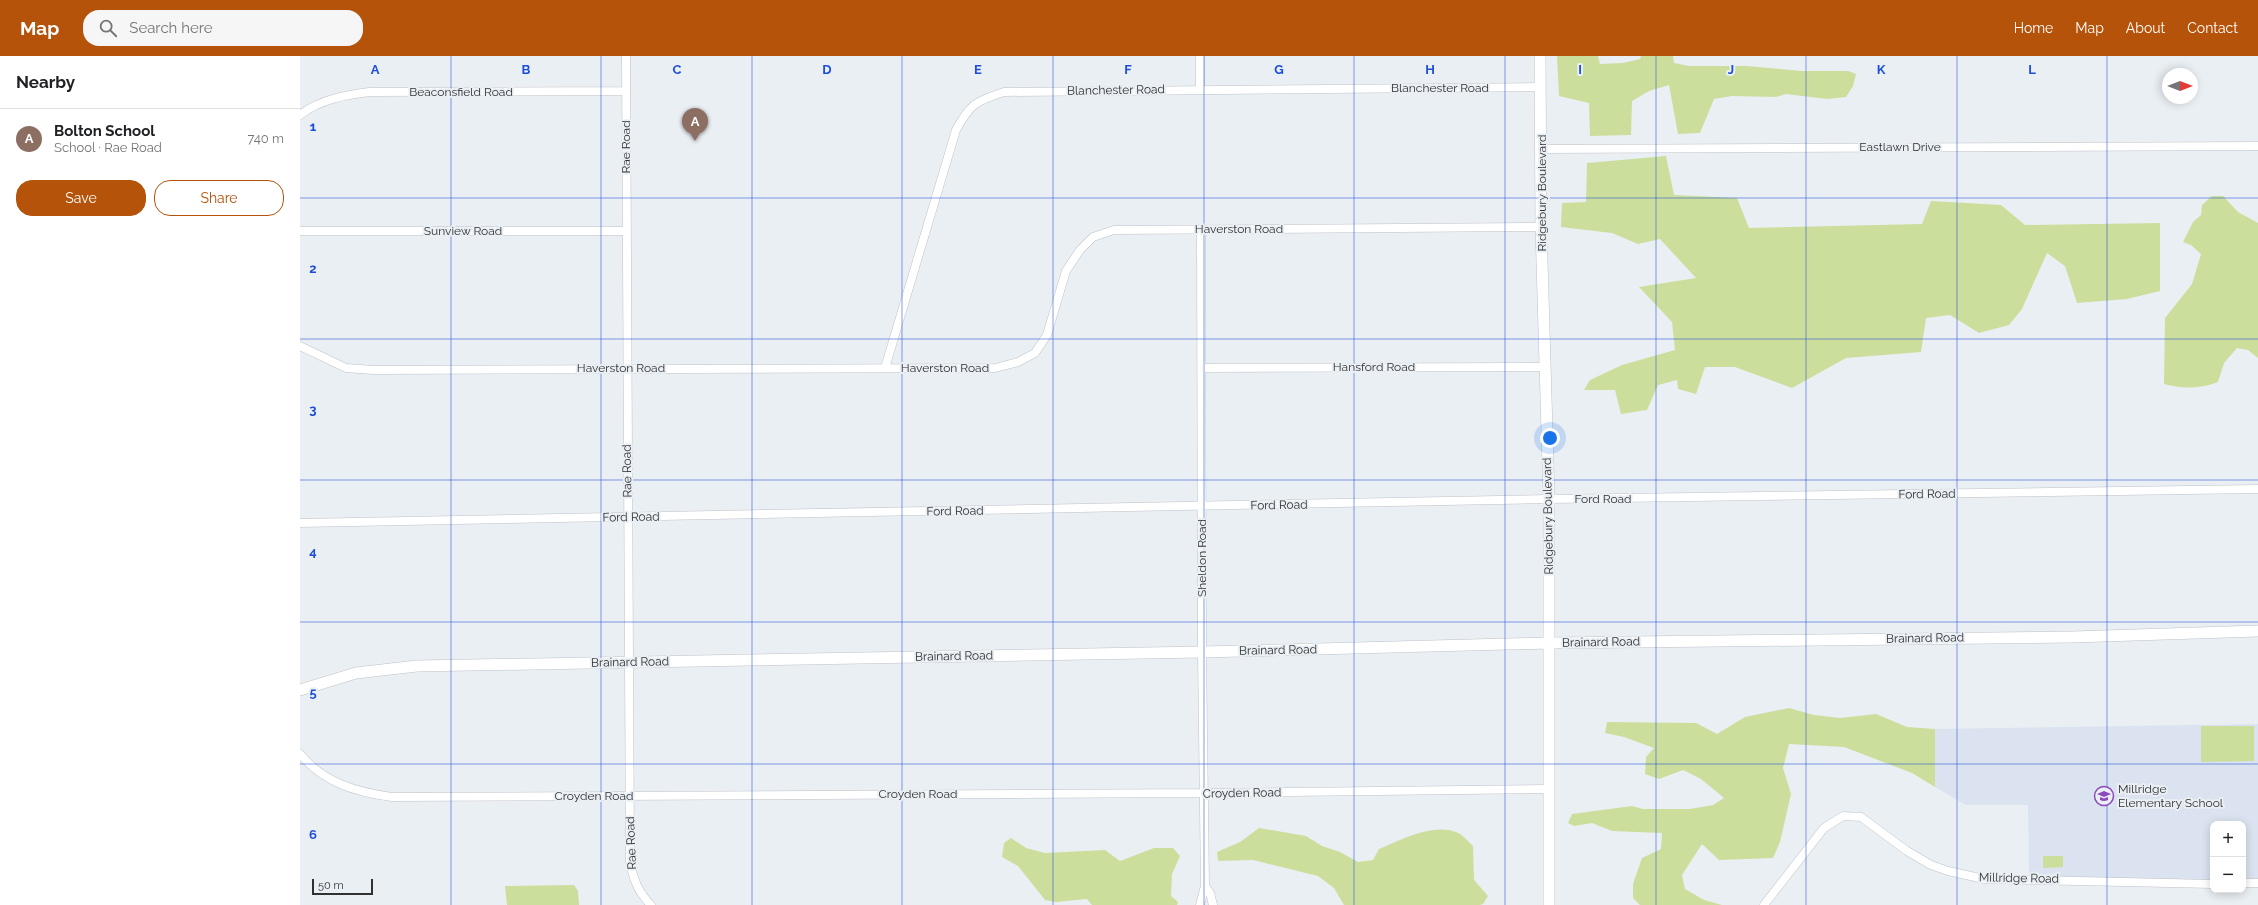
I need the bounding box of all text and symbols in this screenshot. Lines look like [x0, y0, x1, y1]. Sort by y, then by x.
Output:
search box [83, 10, 363, 46]
text: Map [20, 17, 59, 39]
icon: search [97, 17, 119, 39]
text: Search here [129, 19, 213, 37]
text: Home [2014, 20, 2053, 36]
text: Map [2075, 20, 2104, 36]
text: About [2126, 20, 2165, 36]
text: Contact [2187, 20, 2238, 36]
text: A [371, 62, 380, 77]
text: B [522, 62, 531, 77]
text: C [673, 62, 682, 77]
text: D [822, 62, 832, 77]
text: E [974, 62, 982, 77]
text: F [1124, 62, 1132, 77]
text: G [1274, 62, 1284, 77]
text: H [1425, 62, 1435, 77]
text: I [1578, 62, 1582, 77]
text: J [1728, 62, 1734, 77]
text: K [1877, 62, 1886, 77]
text: L [2028, 62, 2036, 77]
north arrow [2162, 68, 2198, 104]
text: Nearby [16, 72, 75, 92]
street label: Blanchester Road [1391, 81, 1489, 95]
street label: Blanchester Road [1067, 82, 1165, 98]
street label: Beaconsfield Road [409, 85, 513, 99]
pin: A [682, 108, 708, 141]
text: 1 [310, 119, 317, 134]
street label: Rae Road [619, 120, 633, 174]
text: Bolton School [54, 122, 155, 140]
text: A [25, 131, 33, 146]
text: 740 m [247, 131, 284, 146]
street label: Ridgebury Boulevard [1535, 135, 1549, 252]
text: School · Rae Road [54, 140, 162, 155]
street label: Eastlawn Drive [1859, 140, 1941, 154]
button: Save [16, 180, 146, 216]
button: Share [154, 180, 284, 216]
street label: Haverston Road [1195, 222, 1283, 236]
street label: Sunview Road [424, 224, 502, 238]
text: 2 [309, 261, 317, 276]
street label: Hansford Road [1333, 360, 1415, 374]
street label: Haverston Road [577, 361, 665, 375]
street label: Haverston Road [901, 361, 989, 375]
text: 3 [309, 402, 317, 417]
your location [1540, 428, 1560, 448]
street label: Rae Road [620, 444, 634, 498]
street label: Ridgebury Boulevard [1540, 457, 1556, 575]
street label: Ford Road [1898, 487, 1956, 501]
street label: Ford Road [1574, 492, 1632, 506]
street label: Ford Road [1250, 498, 1308, 512]
street label: Ford Road [926, 504, 984, 518]
street label: Ford Road [602, 510, 660, 524]
street label: Sheldon Road [1195, 519, 1209, 597]
text: 4 [309, 544, 317, 559]
street label: Brainard Road [1886, 630, 1964, 646]
street label: Brainard Road [1562, 634, 1640, 650]
street label: Brainard Road [1239, 642, 1317, 658]
street label: Brainard Road [915, 648, 993, 664]
street label: Brainard Road [591, 654, 669, 670]
text: 5 [309, 685, 317, 700]
place label: Millridge Elementary School [2118, 782, 2224, 810]
street label: Croyden Road [1202, 785, 1282, 801]
school or university icon: Millridge Elementary School [2093, 785, 2115, 807]
street label: Croyden Road [879, 787, 957, 801]
street label: Croyden Road [555, 789, 633, 803]
street label: Rae Road [623, 816, 639, 870]
map controls [2210, 821, 2246, 893]
button: + [2210, 821, 2246, 857]
text: 6 [309, 827, 317, 842]
button: − [2210, 857, 2246, 893]
street label: Millridge Road [1979, 870, 2059, 886]
scale bar [312, 877, 373, 896]
text: 50 m [318, 879, 344, 892]

